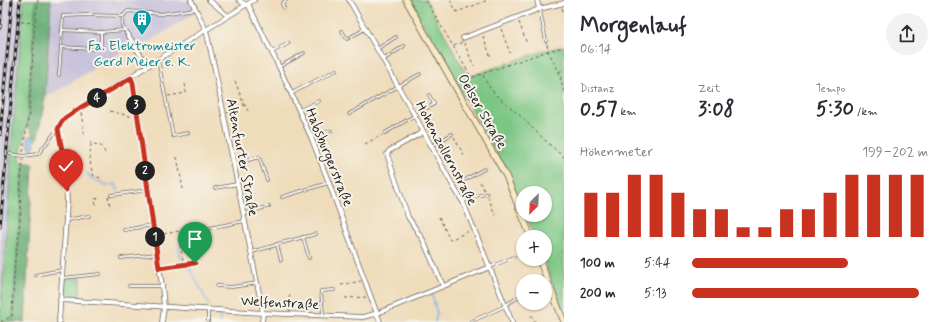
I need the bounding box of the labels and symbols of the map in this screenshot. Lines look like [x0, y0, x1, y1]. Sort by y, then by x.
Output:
building icon: Fa. Elektromeister Gerd Meier e. K. [131, 8, 153, 36]
place label: Fa. Elektromeister Gerd Meier e. K. [88, 37, 196, 71]
street label: Oelser Straße [453, 71, 511, 152]
pin: 4 [87, 88, 107, 108]
pin: 3 [126, 95, 146, 115]
street label: Altenfurter Straße [222, 97, 262, 218]
street label: Hohenzollernstraße [411, 98, 481, 209]
street label: Habsburgerstraße [300, 105, 357, 210]
pin [49, 149, 83, 190]
pin: 2 [135, 161, 155, 181]
north arrow [516, 186, 552, 222]
pin [178, 222, 212, 263]
pin: 1 [145, 227, 165, 247]
street label: Welfenstraße [240, 292, 320, 314]

